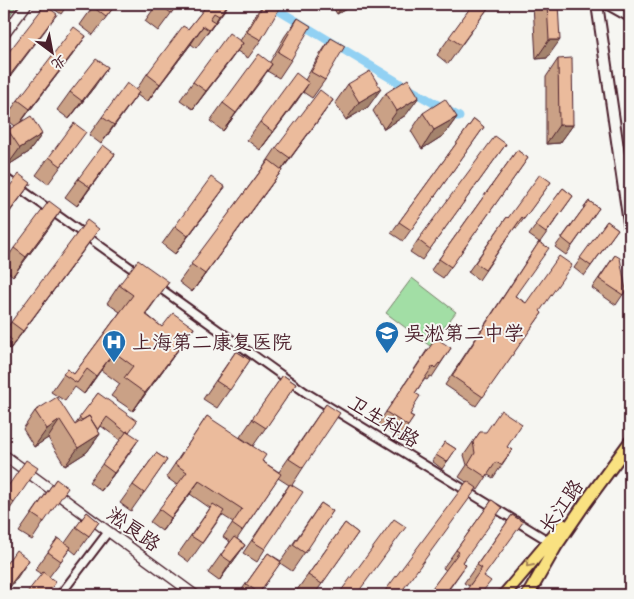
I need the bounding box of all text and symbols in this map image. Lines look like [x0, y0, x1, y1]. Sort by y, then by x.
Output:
north arrow [28, 28, 78, 78]
text: 北 [48, 52, 69, 74]
school or university icon: 吴淞第二中学 [374, 320, 400, 354]
place label: 吴淞第二中学 [404, 321, 524, 346]
hospital icon: 上海第二康复医院 [101, 329, 127, 363]
place label: 上海第二康复医院 [132, 330, 292, 355]
street label: 卫生科路 [343, 390, 425, 454]
street label: 长江路 [534, 474, 589, 538]
street label: 淞良路 [102, 502, 166, 558]
one-way arrow [526, 559, 535, 568]

